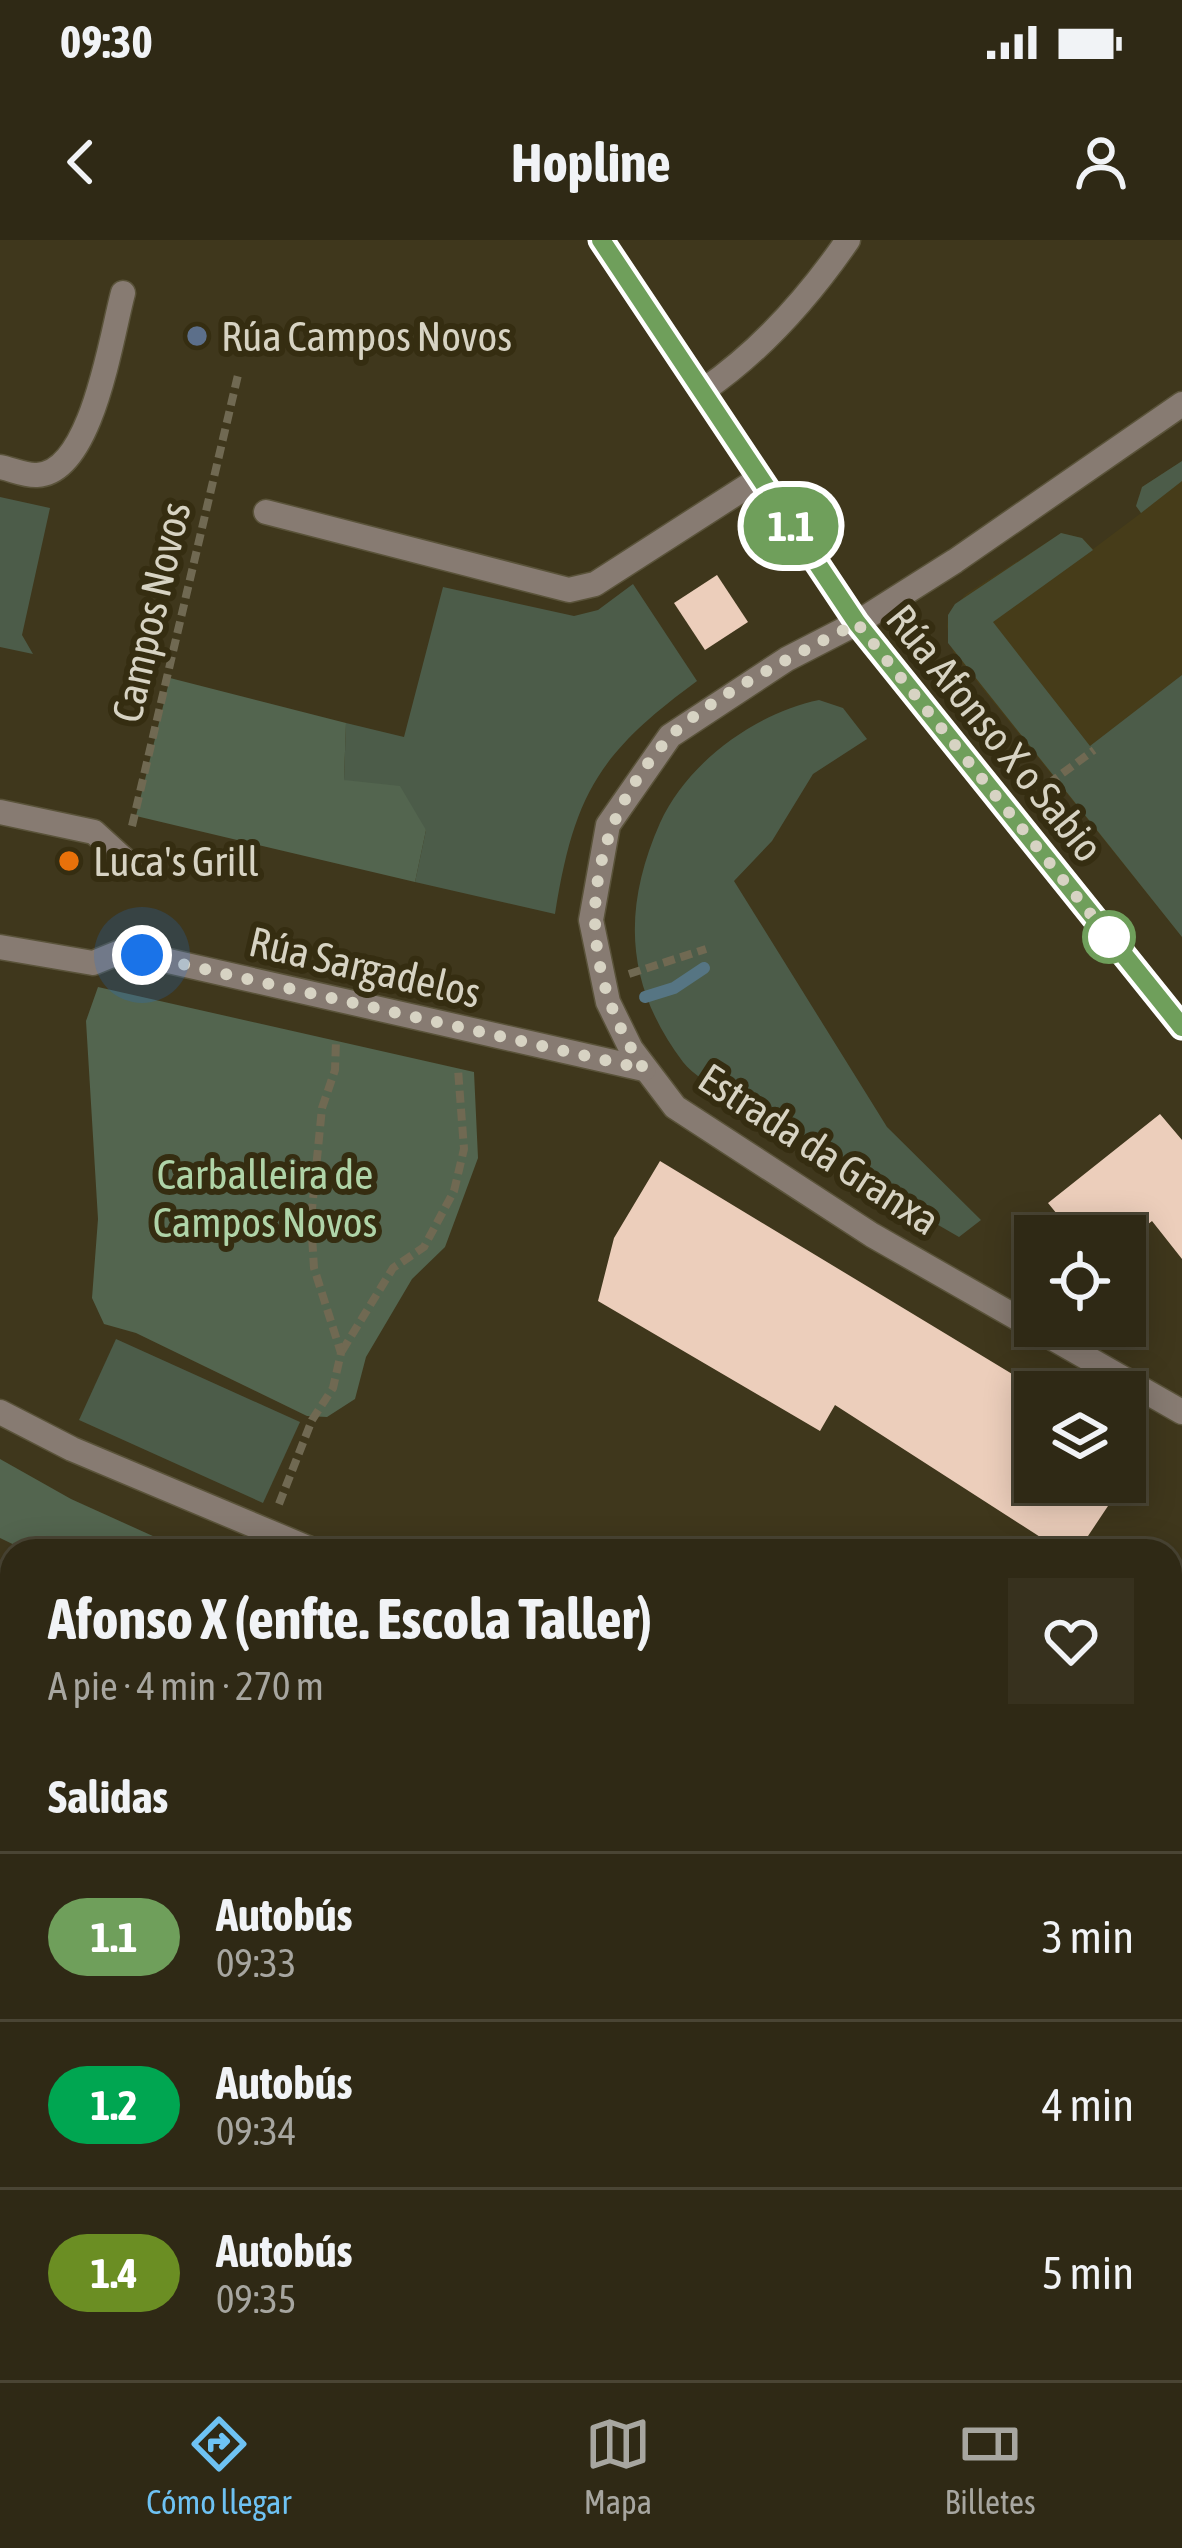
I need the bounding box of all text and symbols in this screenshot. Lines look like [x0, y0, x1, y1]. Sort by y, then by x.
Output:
text: 09:30 [60, 16, 153, 68]
icon: back [48, 129, 114, 195]
icon: person [1068, 129, 1134, 195]
text: Hopline [511, 132, 671, 193]
place label: Rúa Campos Novos [221, 312, 512, 360]
marker: Rúa Campos Novos [184, 323, 210, 349]
line badge: 1.1 [722, 487, 860, 565]
street label: Campos Novos [102, 497, 200, 727]
text: 1.1 [768, 502, 814, 550]
street label: Rúa Afonso X o Sabio [877, 595, 1113, 871]
place label: Luca's Grill [93, 837, 259, 885]
marker: Luca's Grill [56, 848, 82, 874]
unlabelled marker [1084, 912, 1134, 962]
street label: Rúa Sargadelos [245, 917, 485, 1017]
your location [112, 925, 172, 985]
street label: Estrada da Granxa [690, 1054, 948, 1244]
park label: Carballeira de Campos Novos [153, 1150, 377, 1246]
map controls [1014, 1215, 1146, 1503]
button: locate [1014, 1215, 1146, 1347]
button: layers [1014, 1371, 1146, 1503]
button: heart [1008, 1578, 1134, 1704]
text: Afonso X (enfte. Escola Taller) [48, 1586, 652, 1651]
text: A pie · 4 min · 270 m [48, 1664, 324, 1708]
text: Salidas [48, 1771, 168, 1823]
text: Autobús [216, 1889, 352, 1941]
text: 3 min [1042, 1911, 1134, 1963]
text: 1.1 [91, 1913, 137, 1961]
text: 09:33 [216, 1941, 296, 1985]
text: Autobús [216, 2057, 352, 2109]
text: 4 min [1042, 2079, 1134, 2131]
text: 1.2 [91, 2081, 137, 2129]
text: 09:34 [216, 2109, 296, 2153]
text: Autobús [216, 2225, 352, 2277]
text: 5 min [1042, 2247, 1134, 2299]
text: 1.4 [91, 2249, 137, 2297]
text: 09:35 [216, 2277, 296, 2321]
tab: Cómo llegar [146, 2411, 291, 2521]
tab: Mapa [584, 2411, 652, 2521]
tab: Billetes [945, 2411, 1036, 2521]

